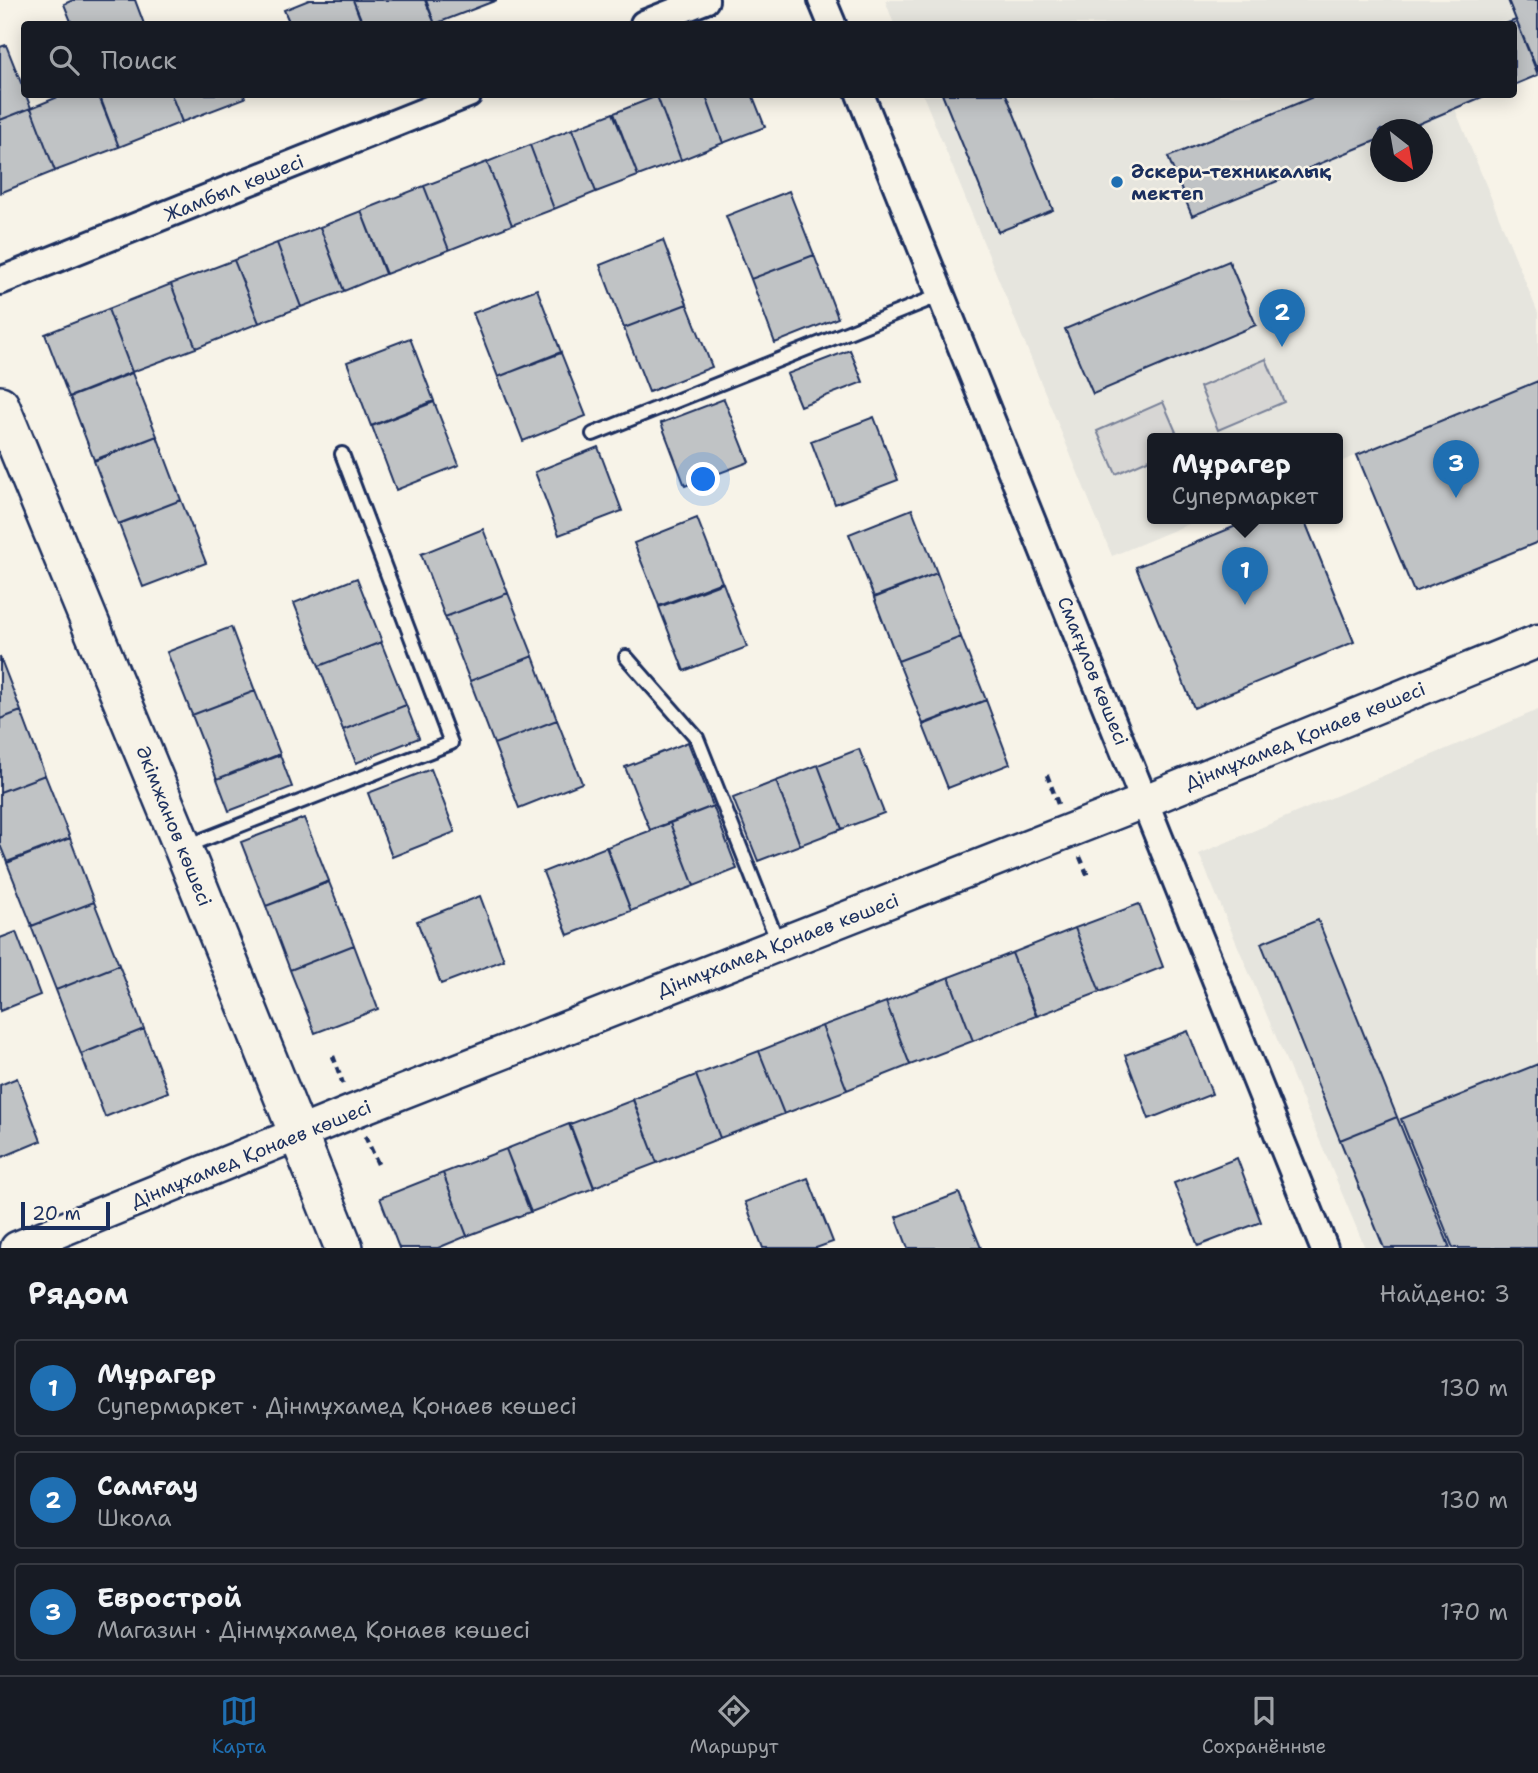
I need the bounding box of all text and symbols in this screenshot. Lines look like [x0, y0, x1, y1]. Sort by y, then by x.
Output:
search box [21, 21, 1517, 98]
icon: search [45, 41, 83, 79]
text: Поиск [101, 42, 177, 77]
north arrow [1370, 119, 1433, 182]
street label: Жамбыл көшесі [160, 149, 308, 227]
place label: Әскери-техникалық мектеп [1131, 159, 1332, 206]
marker: Әскери-техникалық мектеп [1109, 174, 1125, 190]
pin: 2 [1259, 289, 1305, 347]
popup [1147, 433, 1343, 524]
pin: 3 [1433, 440, 1479, 498]
text: Мұрагер [1172, 446, 1291, 481]
your location [686, 462, 720, 496]
text: Супермаркет [1172, 481, 1318, 511]
pin: 1 [1222, 547, 1268, 605]
street label: Смағұлов көшесі [1052, 593, 1134, 749]
street label: Дінмұхамед Қонаев көшесі [1181, 676, 1429, 796]
street label: Әкімжанов көшесі [130, 742, 218, 910]
street label: Дінмұхамед Қонаев көшесі [653, 887, 903, 1003]
street label: Дінмұхамед Қонаев көшесі [127, 1094, 375, 1214]
scale bar [21, 1199, 110, 1231]
text: 20 m [32, 1201, 81, 1226]
text: Рядом [28, 1273, 128, 1314]
text: Найдено: 3 [1380, 1279, 1510, 1309]
text: Мұрагер [97, 1356, 216, 1391]
text: 1 [48, 1373, 58, 1403]
text: 130 m [1440, 1373, 1508, 1403]
text: Супермаркет · Дінмұхамед Қонаев көшесі [97, 1391, 577, 1421]
text: Самғау [97, 1468, 198, 1503]
text: 2 [45, 1485, 61, 1515]
text: 130 m [1440, 1485, 1508, 1515]
text: Школа [97, 1503, 172, 1533]
text: Еврострой [97, 1580, 241, 1615]
text: 3 [45, 1597, 61, 1627]
text: 170 m [1440, 1597, 1508, 1627]
text: Магазин · Дінмұхамед Қонаев көшесі [97, 1615, 530, 1645]
tab: Карта [212, 1692, 266, 1759]
tab: Маршрут [690, 1692, 778, 1759]
tab: Сохранённые [1202, 1692, 1326, 1759]

